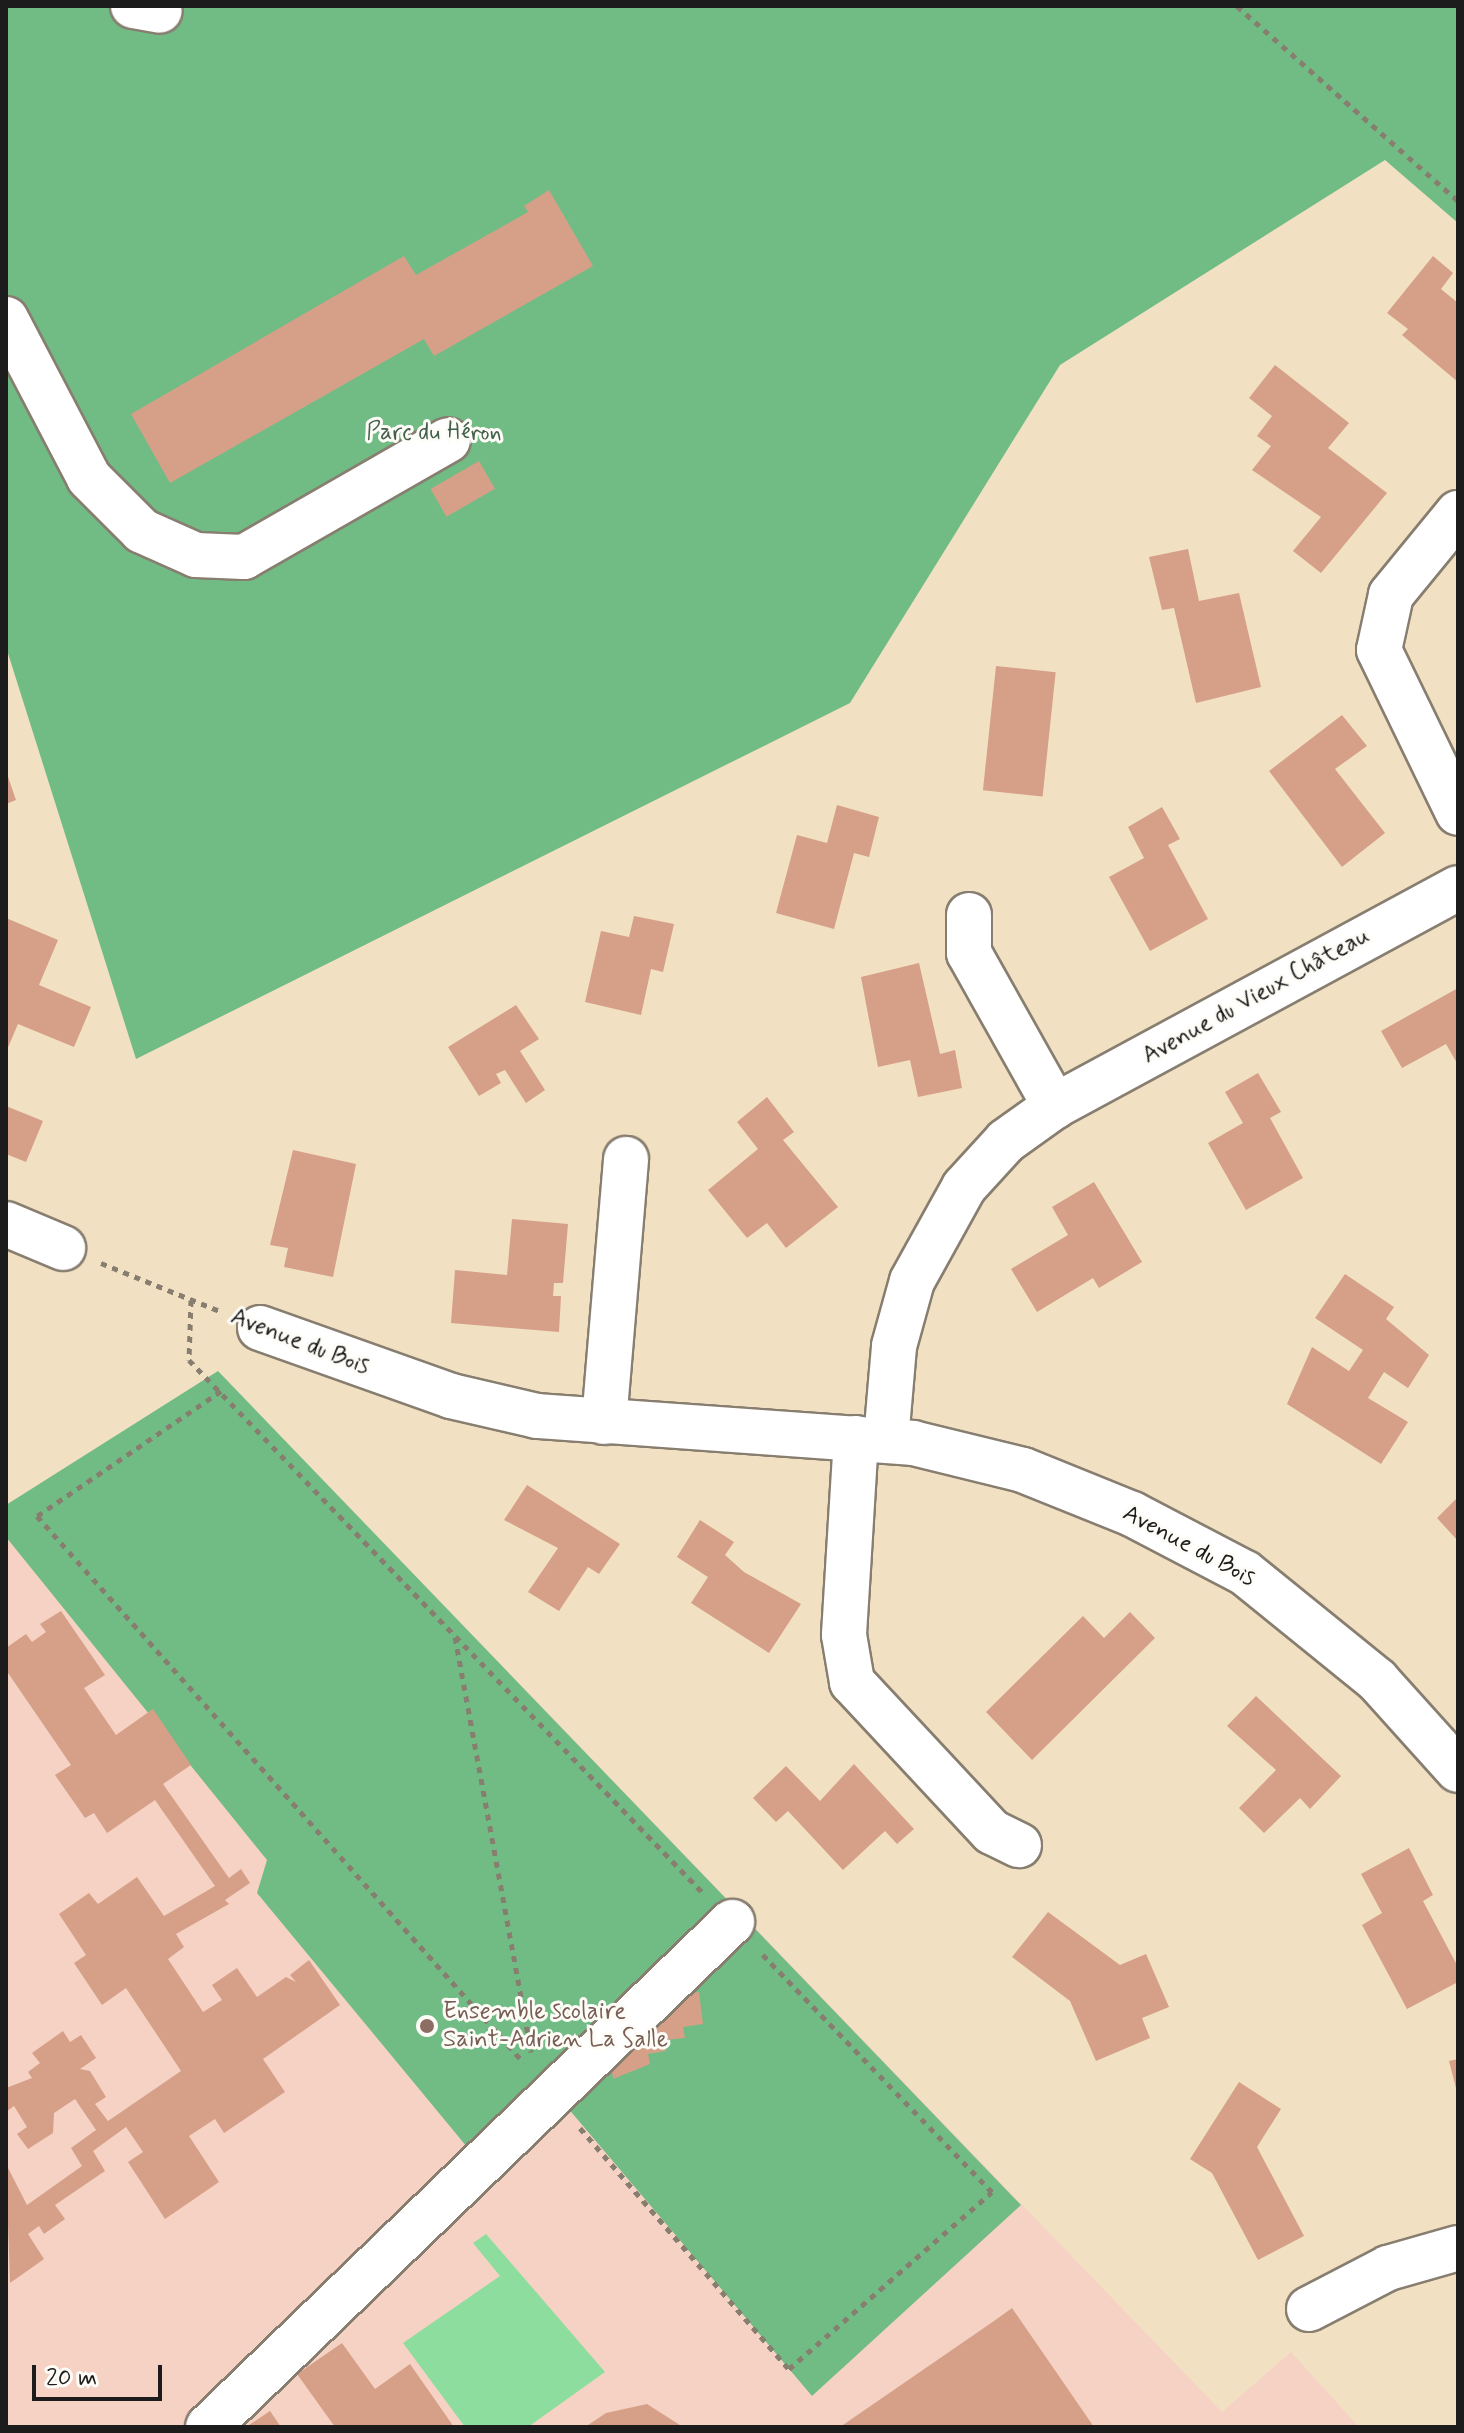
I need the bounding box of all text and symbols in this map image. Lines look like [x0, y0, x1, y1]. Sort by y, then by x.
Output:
park label: Parc du Héron [365, 419, 503, 447]
street label: Avenue du Vieux Château [1132, 919, 1380, 1073]
street label: Avenue du Bois [224, 1301, 376, 1383]
street label: Avenue du Bois [1115, 1498, 1263, 1594]
place label: Ensemble scolaire Saint-Adrien La Salle [443, 1998, 670, 2054]
marker: Ensemble scolaire Saint-Adrien La Salle [418, 2017, 436, 2035]
scale bar [36, 2349, 166, 2399]
text: 20 m [46, 2363, 97, 2394]

